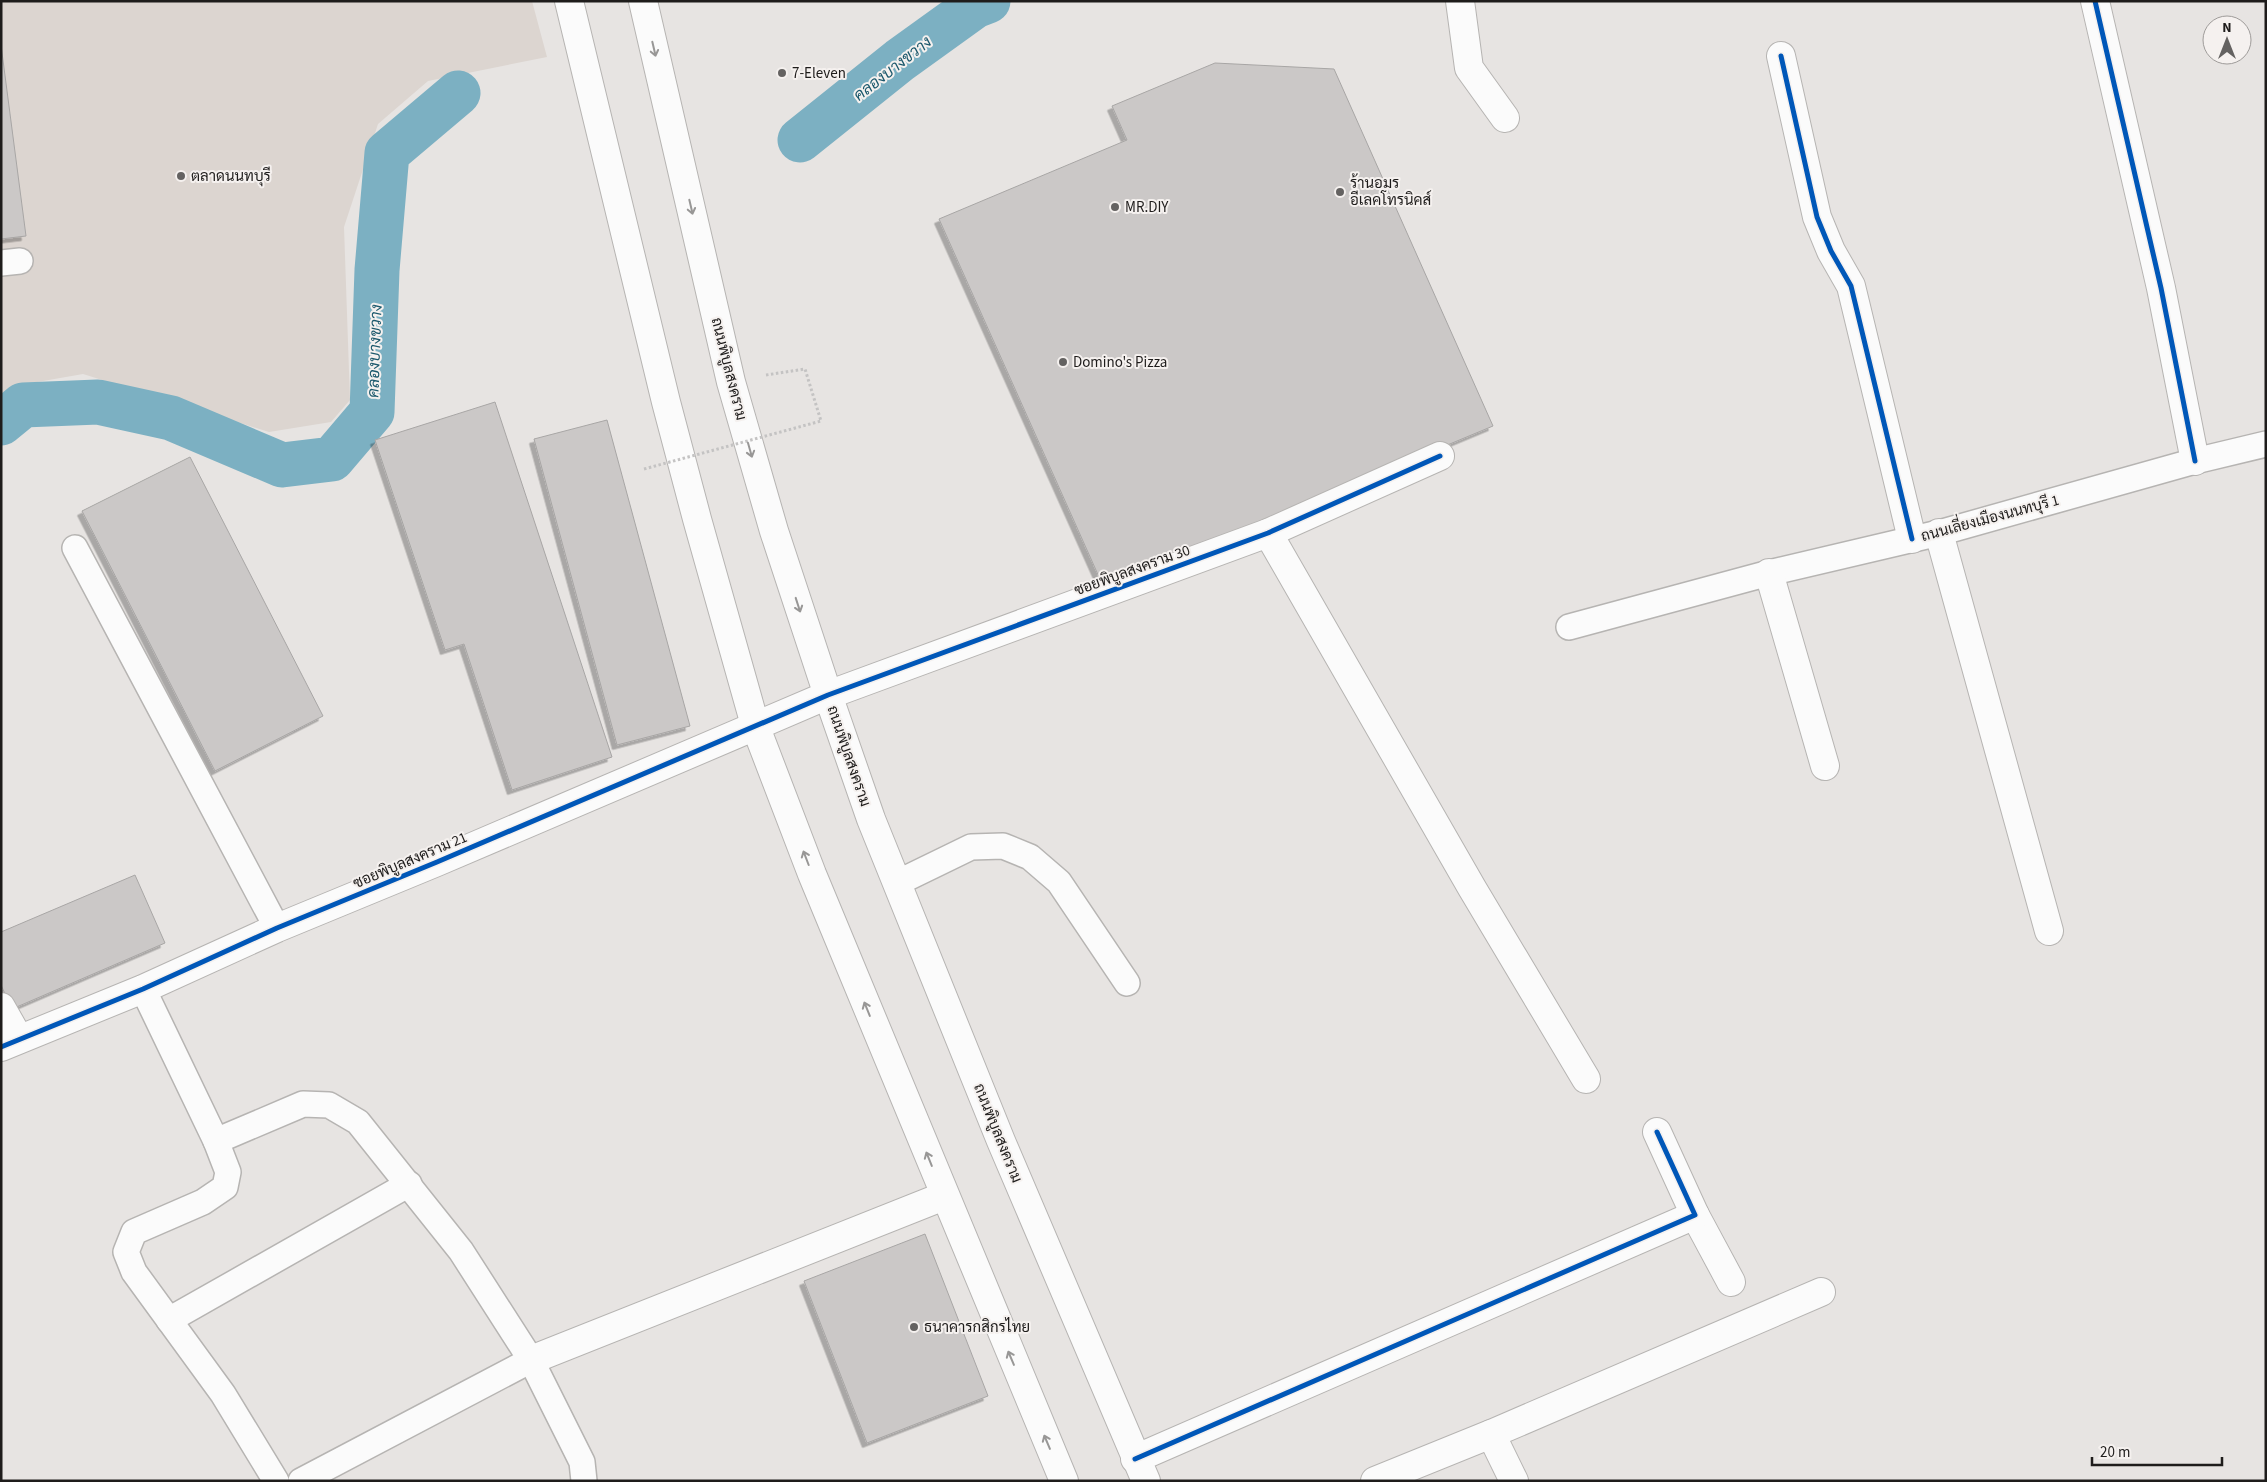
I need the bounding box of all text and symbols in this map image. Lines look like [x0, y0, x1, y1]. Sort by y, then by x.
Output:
north arrow [2202, 15, 2252, 65]
text: N [2222, 18, 2232, 38]
water label: คลองบางขวาง [849, 31, 936, 106]
one-way arrow [650, 40, 659, 56]
place label: 7-Eleven [792, 63, 846, 84]
marker: 7-Eleven [776, 67, 788, 79]
place label: ตลาดนนทบุรี [191, 166, 271, 187]
marker: ตลาดนนทบุรี [175, 170, 187, 182]
place label: ร้านอมร อีเลคโทรนิคส์ [1350, 173, 1431, 211]
marker: ร้านอมร อีเลคโทรนิคส์ [1334, 186, 1346, 198]
place label: MR.DIY [1125, 197, 1169, 218]
one-way arrow [687, 199, 696, 215]
marker: MR.DIY [1109, 201, 1121, 213]
water label: คลองบางขวาง [362, 304, 388, 398]
street label: ถนนพิบูลสงคราม [706, 315, 751, 423]
place label: Domino's Pizza [1073, 352, 1167, 373]
marker: Domino's Pizza [1057, 356, 1069, 368]
one-way arrow [746, 441, 756, 457]
street label: ถนนเลี่ยงเมืองนนทบุรี 1 [1917, 485, 2062, 547]
street label: ซอยพิบูลสงคราม 30 [1071, 540, 1193, 601]
one-way arrow [794, 597, 804, 613]
street label: ถนนพิบูลสงคราม [821, 703, 876, 809]
street label: ซอยพิบูลสงคราม 21 [350, 827, 470, 894]
one-way arrow [801, 851, 810, 867]
one-way arrow [862, 1002, 872, 1017]
street label: ถนนพิบูลสงคราม [968, 1080, 1027, 1186]
one-way arrow [924, 1152, 934, 1167]
place label: ธนาคารกสิกรไทย [924, 1317, 1030, 1338]
marker: ธนาคารกสิกรไทย [908, 1321, 920, 1333]
one-way arrow [1006, 1351, 1016, 1366]
scale bar [2092, 1434, 2222, 1466]
one-way arrow [1042, 1435, 1051, 1450]
text: 20 m [2100, 1442, 2130, 1463]

